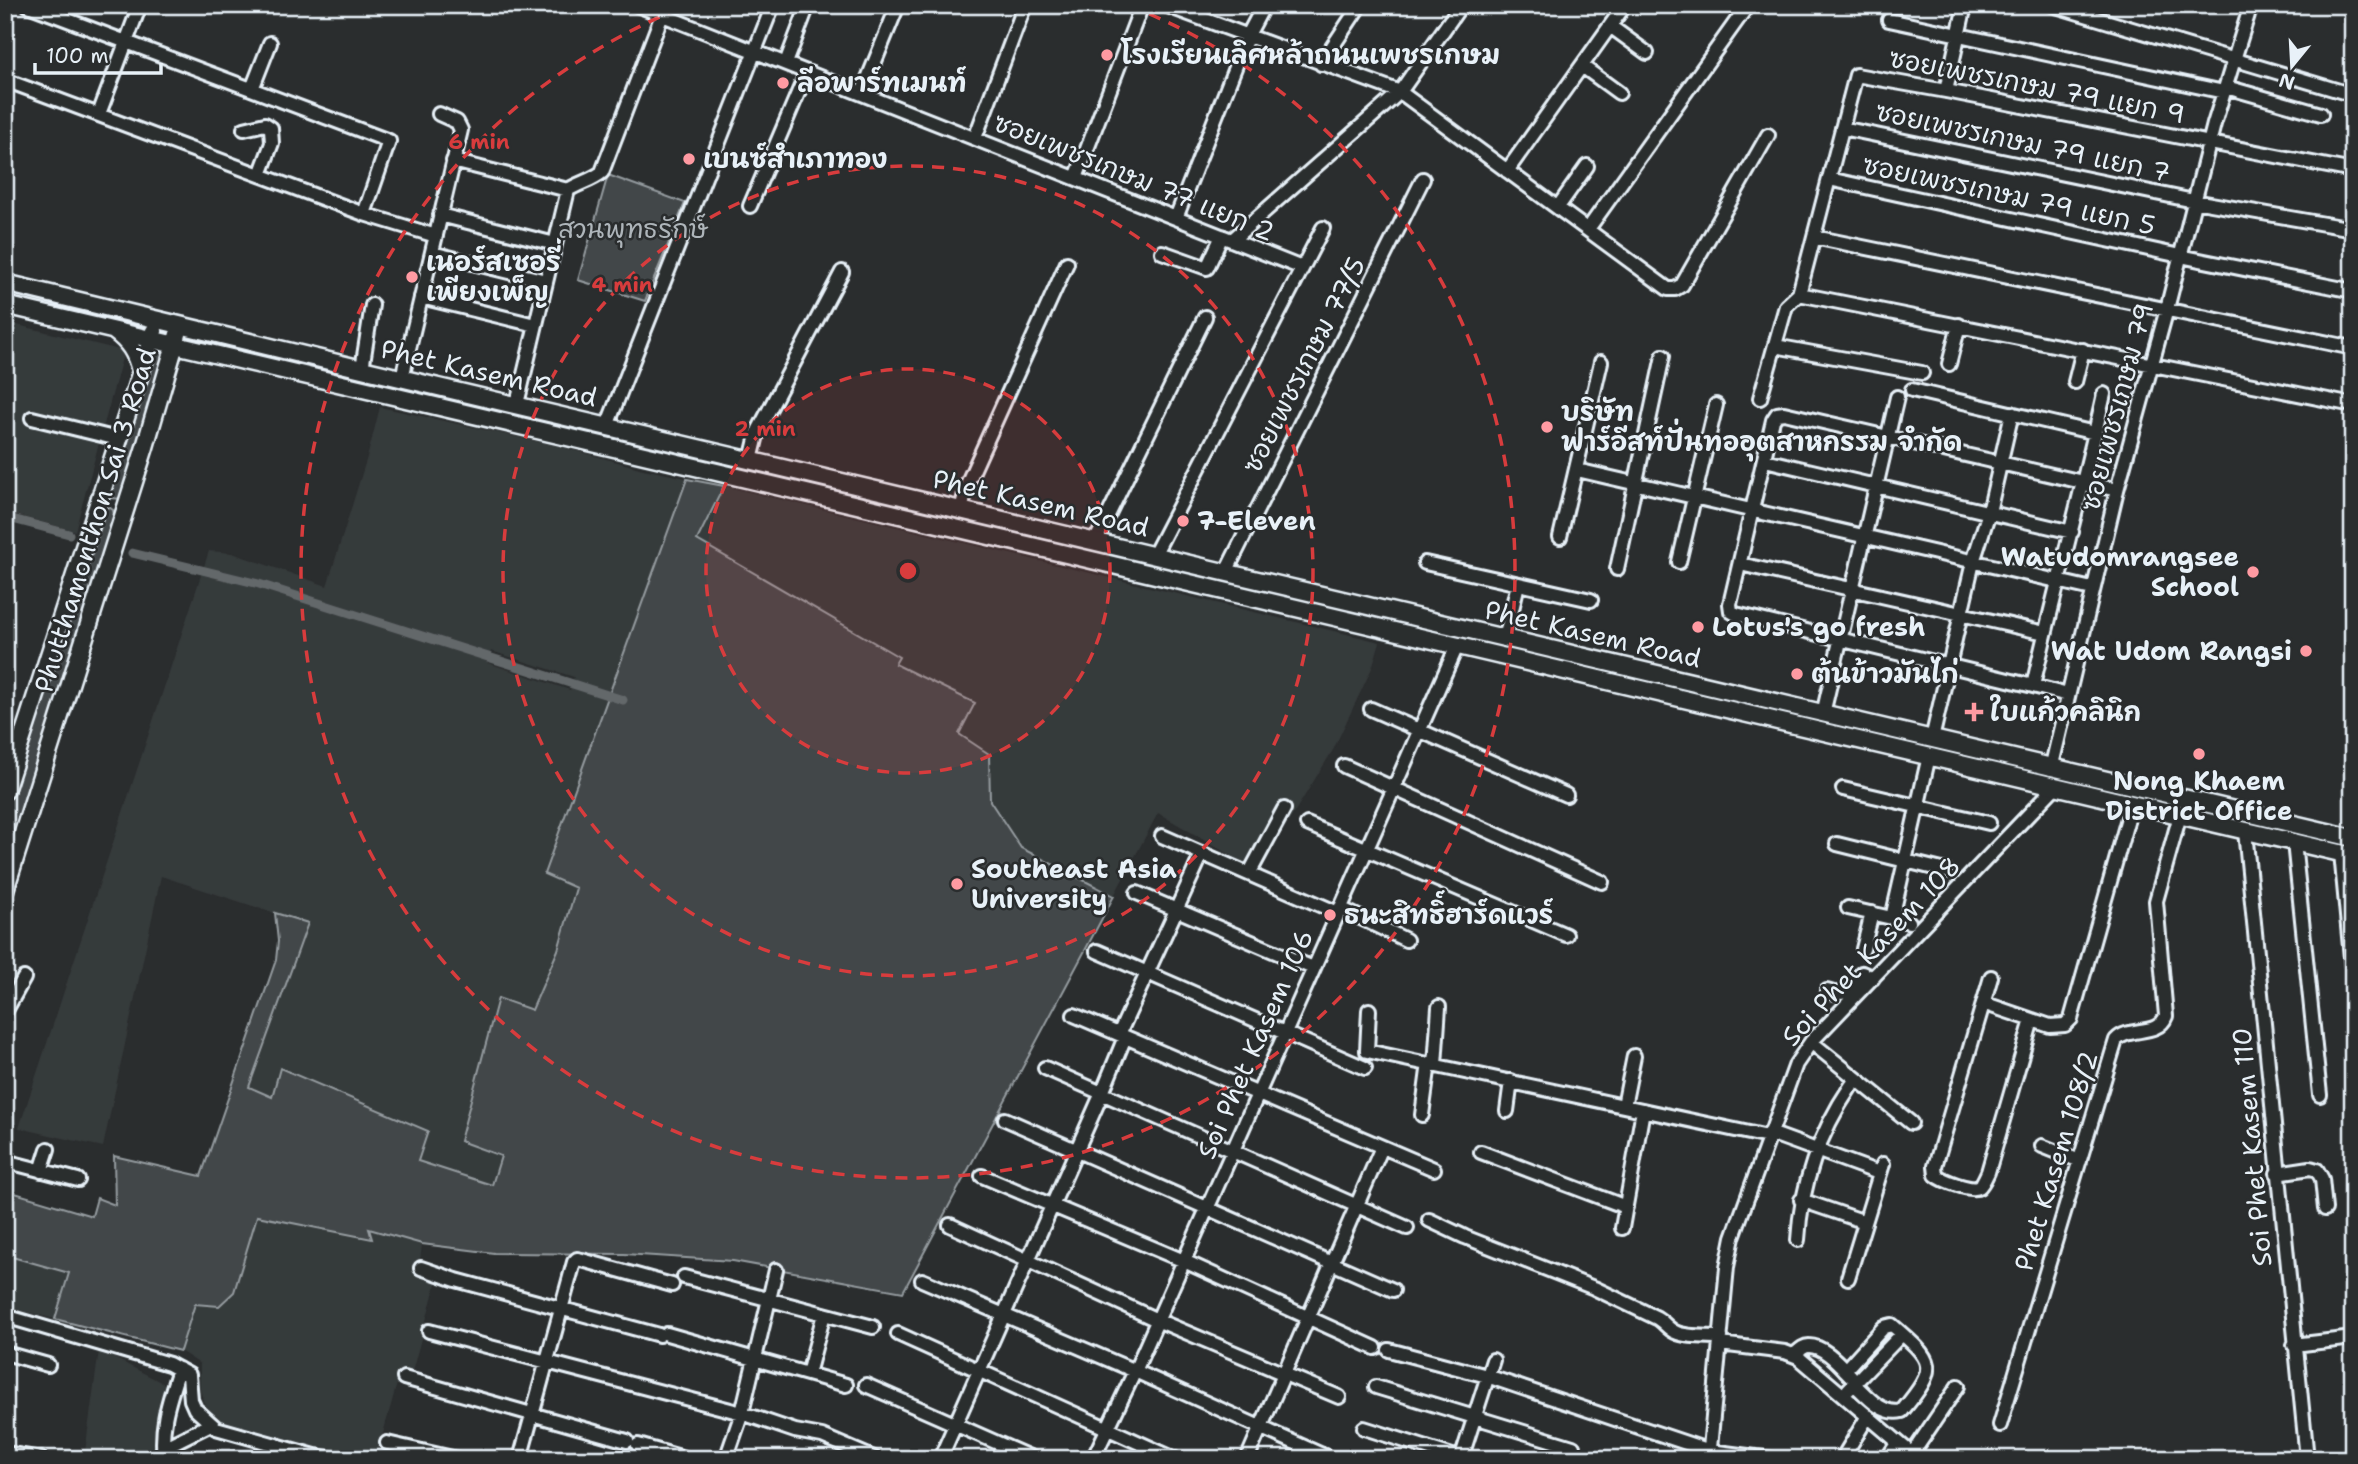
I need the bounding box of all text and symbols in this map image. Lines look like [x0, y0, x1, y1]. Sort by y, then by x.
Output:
scale bar [35, 32, 161, 76]
north arrow [2256, 32, 2326, 102]
place label: โรงเรียนเลิศหล้าถนนเพชรเกษม [1120, 37, 1500, 72]
street label: ซอยเพชรเกษม 79 แยก 9 [1886, 40, 2188, 131]
text: 100 m [46, 42, 109, 70]
marker: โรงเรียนเลิศหล้าถนนเพชรเกษม [1099, 47, 1115, 63]
place label: ลีอพาร์ทเมนท์ [797, 65, 967, 100]
text: N [2276, 67, 2298, 96]
marker: ลีอพาร์ทเมนท์ [775, 75, 791, 91]
street label: ซอยเพชรเกษม 79 แยก 7 [1873, 93, 2174, 190]
street label: ซอยเพชรเกษม 77 แยก 2 [989, 104, 1280, 249]
text: 6 min [448, 128, 510, 156]
place label: เบนซ์สำเภาทอง [703, 141, 888, 176]
street label: ซอยเพชรเกษม 79 แยก 5 [1860, 146, 2159, 243]
marker: เบนซ์สำเภาทอง [681, 151, 697, 167]
park label: สวนพุทธรักษ์ [558, 211, 709, 248]
place label: เนอร์สเซอรี่ เพียงเพ็ญ [426, 237, 561, 309]
street label: ซอยเพชรเกษม 77/5 [1234, 251, 1373, 479]
marker: เนอร์สเซอรี่ เพียงเพ็ญ [404, 269, 420, 285]
text: 4 min [591, 271, 653, 299]
street label: ซอยเพชรเกษม 79 [2072, 299, 2161, 515]
street label: Phet Kasem Road [378, 331, 601, 414]
street label: Phutthamonthon Sai 3 Road [25, 343, 164, 697]
place label: บริษัท ฟาร์อีสท์ปั่นทออุตสาหกรรม จำกัด [1561, 394, 1962, 462]
text: 2 min [734, 415, 796, 443]
marker: บริษัท ฟาร์อีสท์ปั่นทออุตสาหกรรม จำกัด [1539, 419, 1555, 435]
street label: Phet Kasem Road [930, 461, 1153, 544]
place label: 7-Eleven [1197, 503, 1316, 538]
marker: 7-Eleven [1175, 513, 1191, 529]
place label: Watudomrangsee School [2001, 539, 2239, 604]
centre of rings [896, 559, 920, 583]
marker: Watudomrangsee School [2245, 564, 2261, 580]
street label: Phet Kasem Road [1482, 592, 1705, 675]
place label: Lotus's go fresh [1712, 609, 1925, 644]
marker: Lotus's go fresh [1690, 619, 1706, 635]
place label: Wat Udom Rangsi [2051, 633, 2292, 668]
marker: Wat Udom Rangsi [2298, 643, 2314, 659]
place label: ต้นข้าวมันไก่ [1811, 656, 1959, 691]
marker: ต้นข้าวมันไก่ [1789, 666, 1805, 682]
place label: ใบแก้วคลินิก [1989, 694, 2141, 729]
marker: ใบแก้วคลินิก [1964, 702, 1984, 722]
marker: Nong Khaem District Office [2191, 746, 2207, 762]
place label: Nong Khaem District Office [2105, 763, 2293, 828]
street label: Soi Phet Kasem 108 [1773, 848, 1968, 1053]
place label: Southeast Asia University [971, 851, 1177, 916]
marker: Southeast Asia University [949, 876, 965, 892]
place label: ธนะสิทธิ์ฮาร์ดแวร์ [1344, 890, 1554, 932]
marker: ธนะสิทธิ์ฮาร์ดแวร์ [1322, 907, 1338, 923]
street label: Soi Phet Kasem 106 [1188, 924, 1321, 1164]
street label: Soi Phet Kasem 110 [2224, 1026, 2279, 1268]
street label: Phet Kasem 108/2 [2005, 1047, 2106, 1275]

